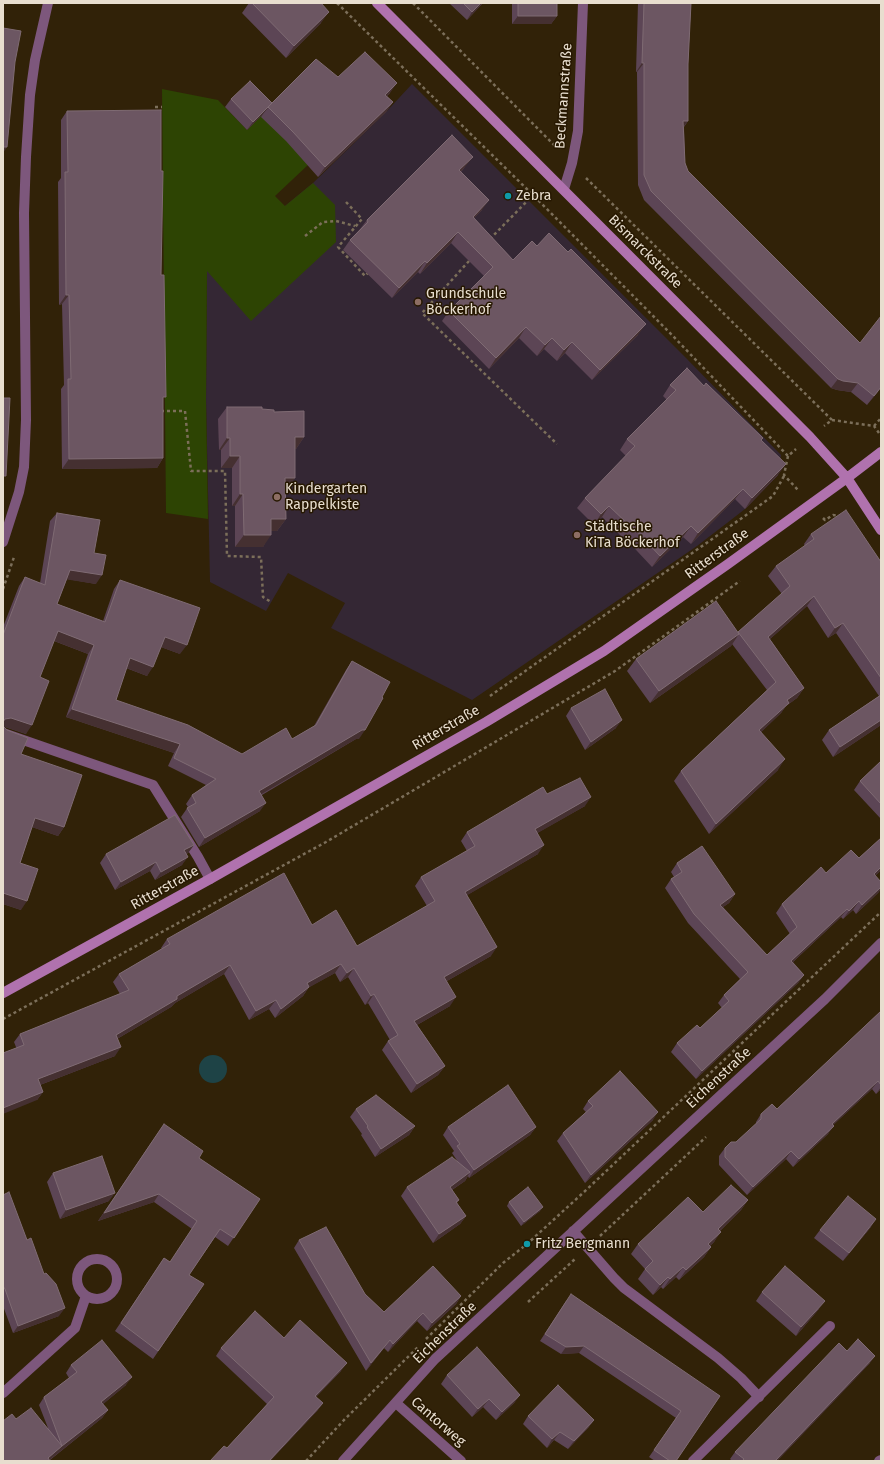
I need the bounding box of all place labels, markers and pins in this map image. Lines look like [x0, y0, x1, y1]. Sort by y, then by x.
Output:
place label: Zebra [516, 188, 551, 204]
marker: Zebra [503, 191, 513, 201]
place label: Grundschule Böckerhof [426, 286, 506, 318]
marker: Grundschule Böckerhof [413, 297, 423, 307]
place label: Kindergarten Rappelkiste [285, 481, 367, 514]
marker: Kindergarten Rappelkiste [272, 492, 282, 502]
place label: Städtische KiTa Böckerhof [585, 519, 680, 552]
marker: Städtische KiTa Böckerhof [572, 530, 582, 540]
place label: Fritz Bergmann [535, 1236, 630, 1252]
marker: Fritz Bergmann [522, 1239, 532, 1249]

